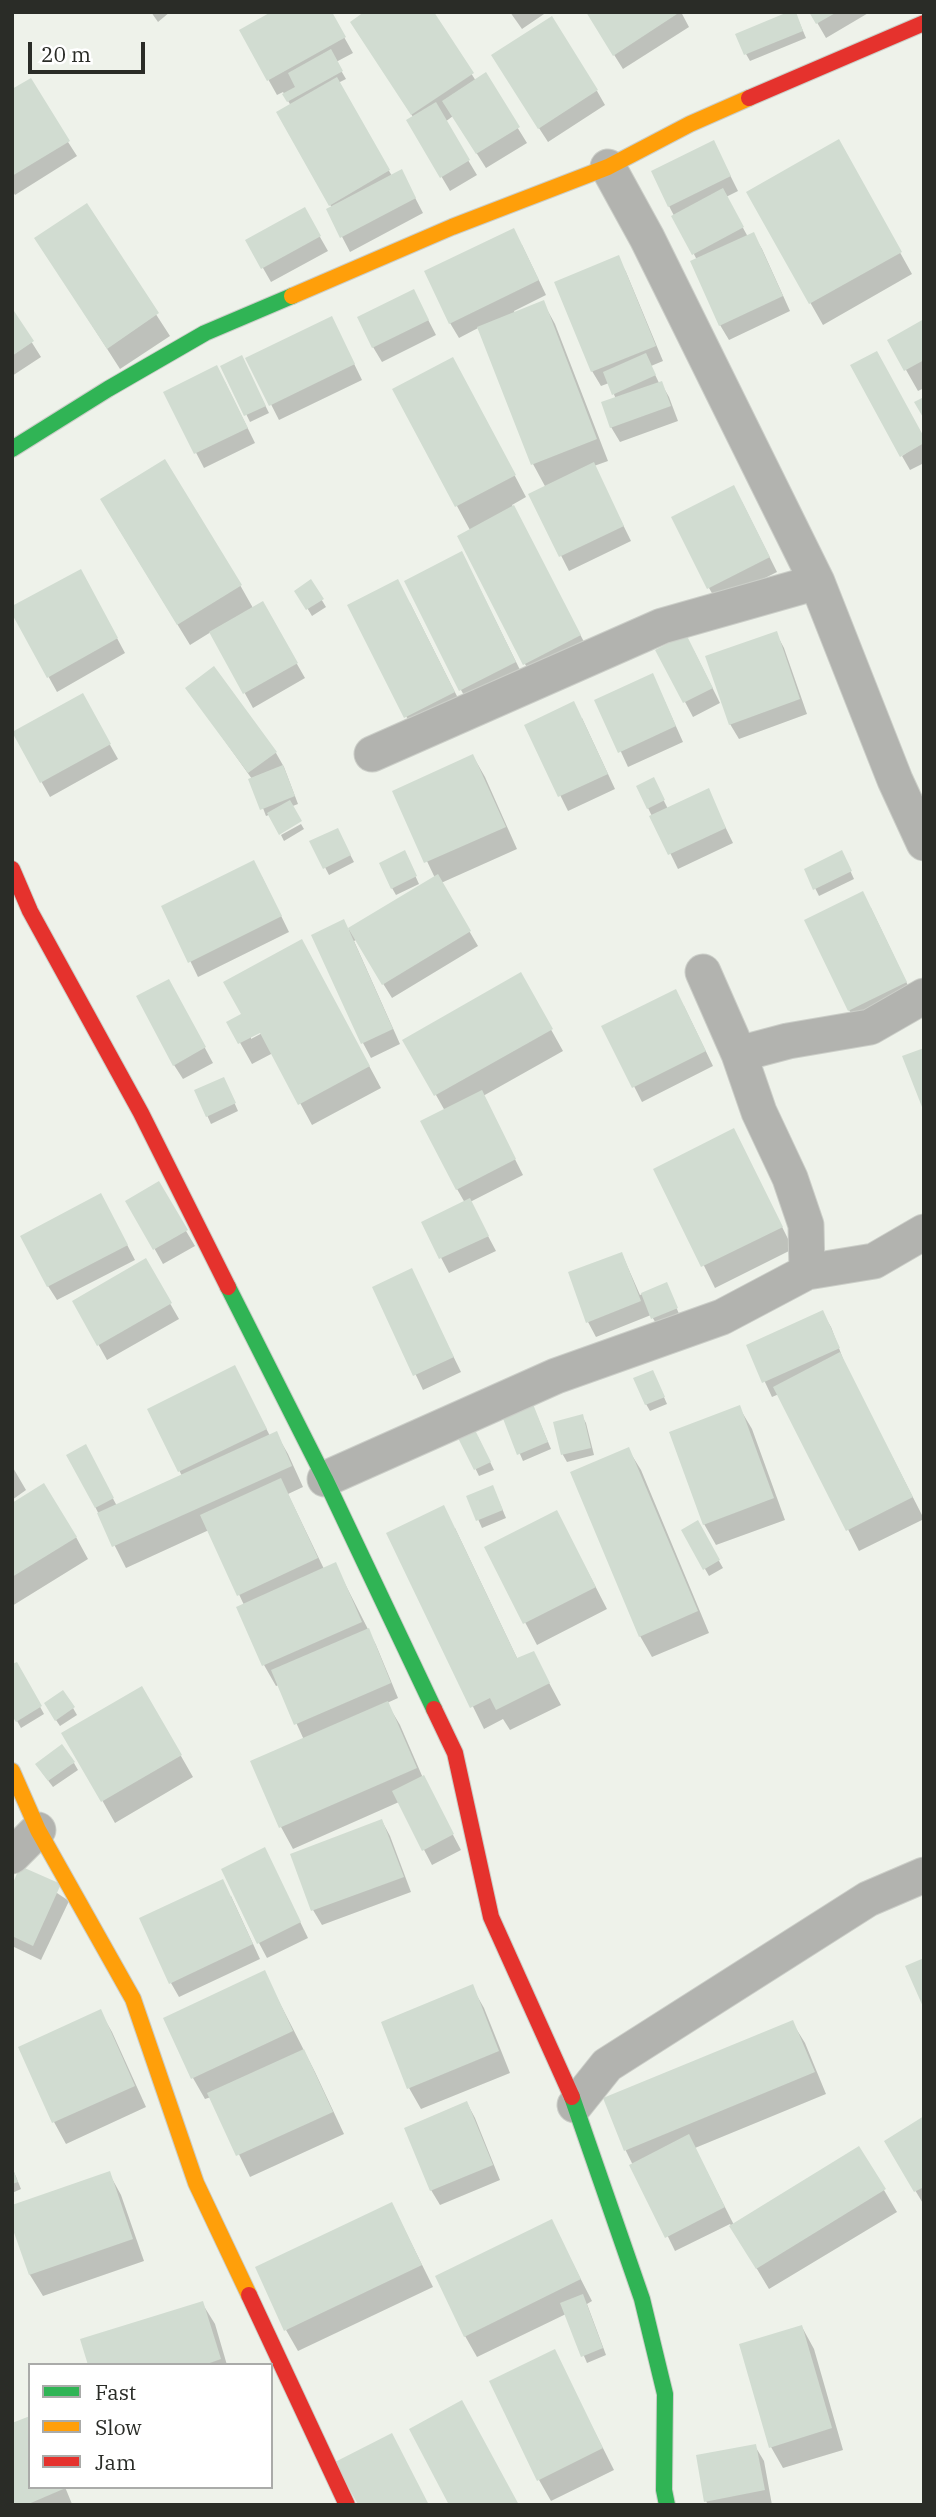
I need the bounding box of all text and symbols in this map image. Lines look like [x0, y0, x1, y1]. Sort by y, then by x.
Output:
scale bar [32, 28, 149, 72]
text: 20 m [41, 40, 91, 68]
legend [28, 2363, 273, 2489]
text: Fast [95, 2378, 136, 2406]
text: Slow [95, 2413, 142, 2441]
text: Jam [95, 2448, 136, 2476]

